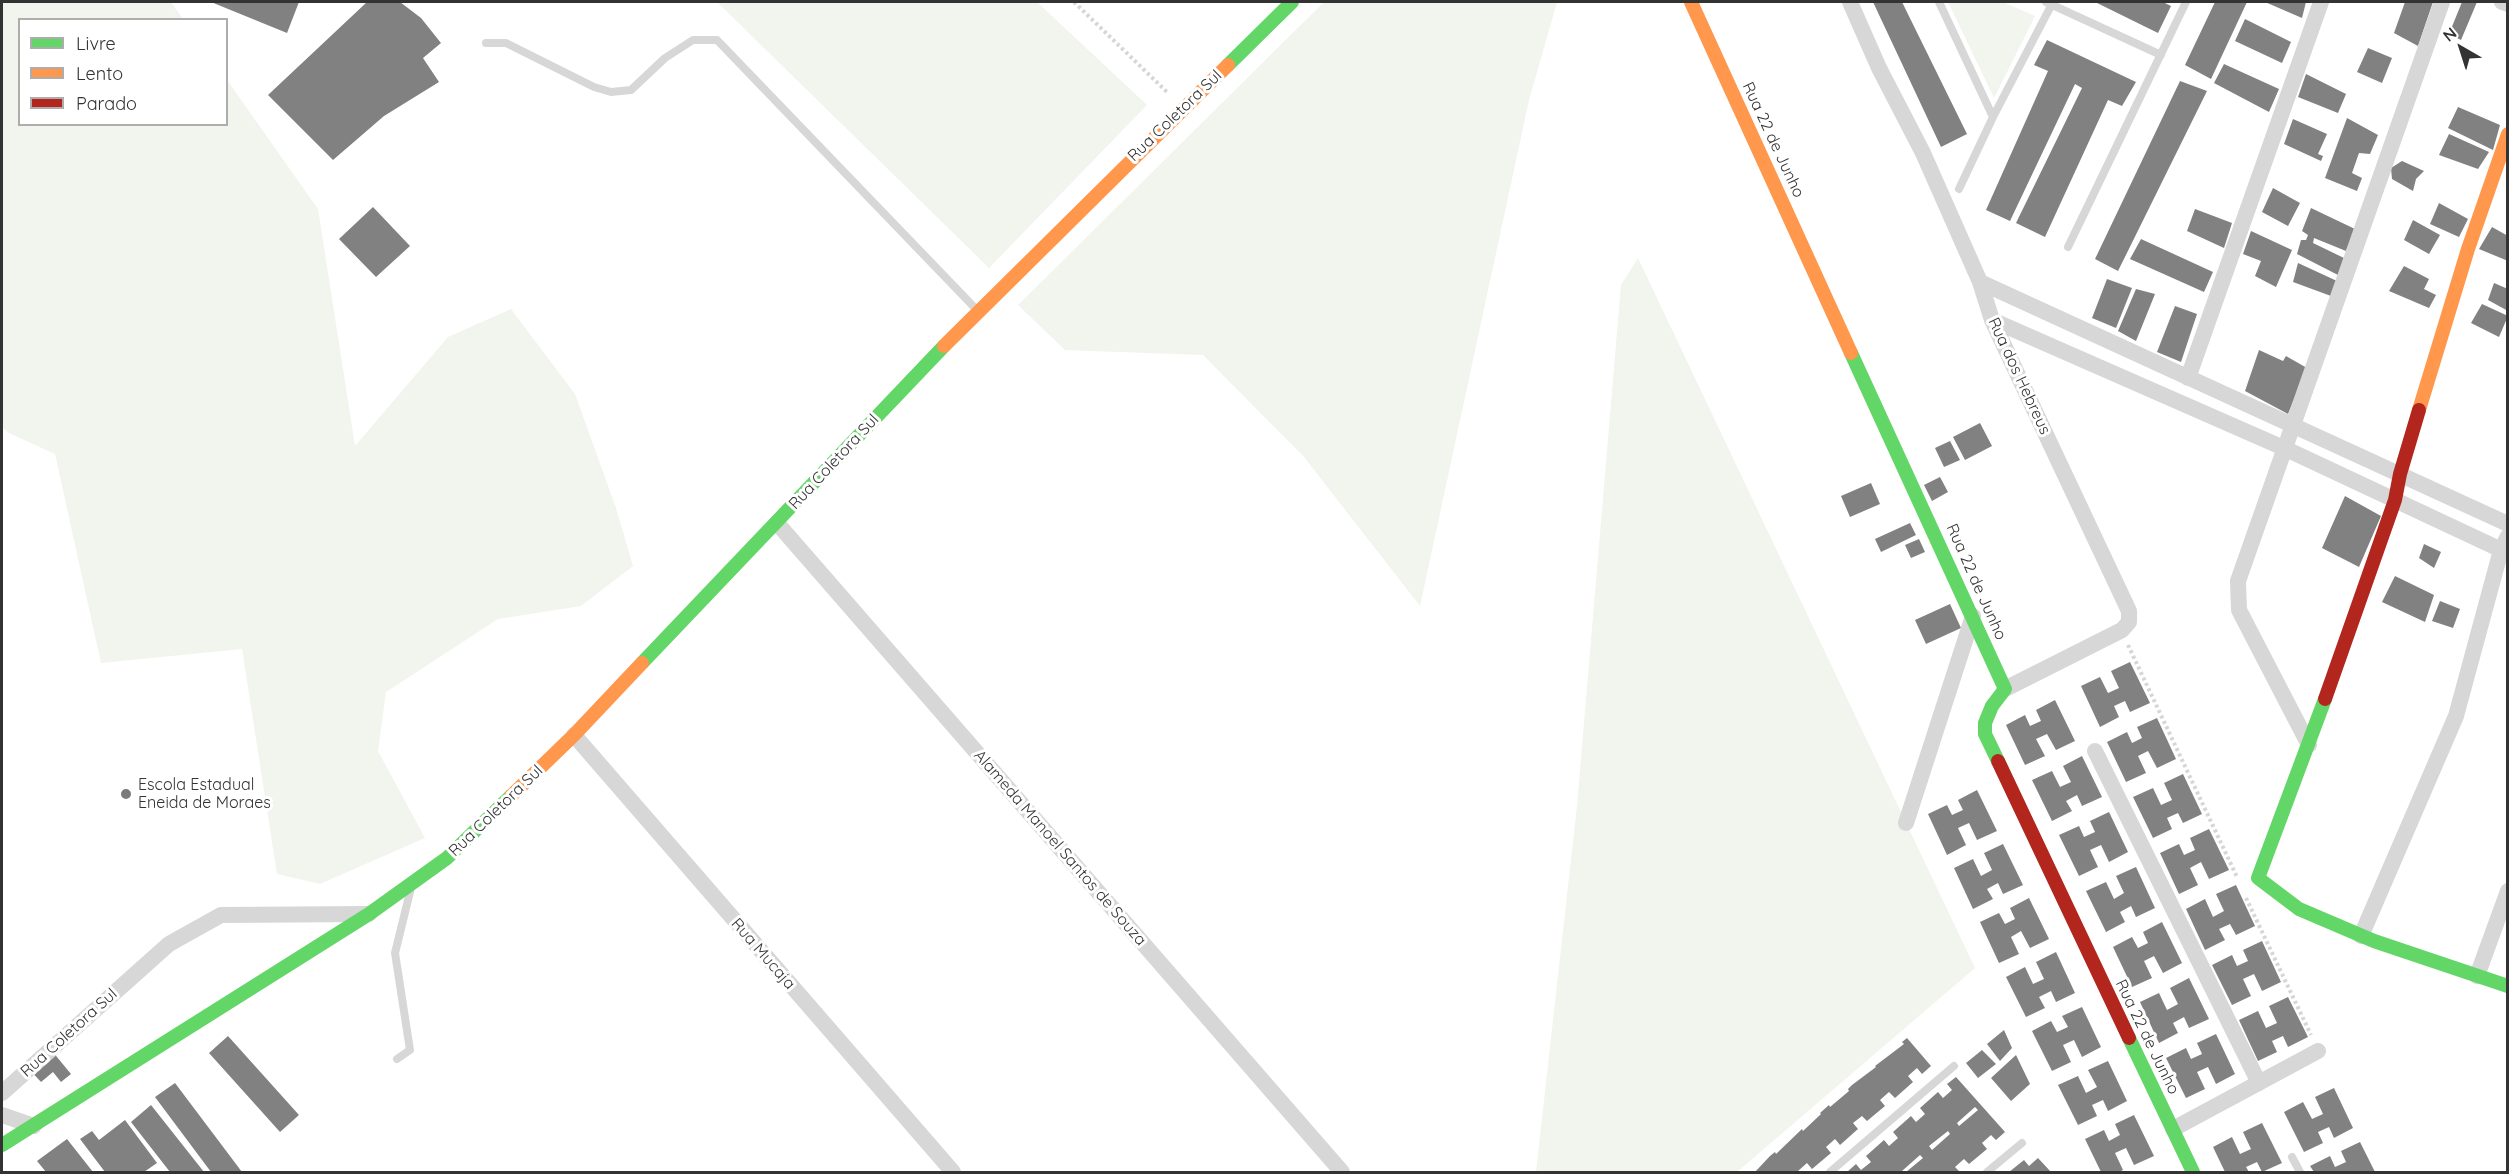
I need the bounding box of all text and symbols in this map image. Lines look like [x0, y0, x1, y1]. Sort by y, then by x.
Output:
legend [18, 18, 228, 126]
north arrow [2431, 18, 2491, 78]
text: N [2439, 23, 2461, 45]
text: Livre [76, 32, 116, 55]
text: Lento [76, 62, 123, 85]
street label: Rua Coletora Sul [1124, 66, 1226, 166]
street label: Rua 22 de Junho [1738, 79, 1808, 201]
text: Parado [76, 92, 137, 115]
street label: Rua dos Hebreus [1984, 315, 2054, 437]
street label: Rua Coletora Sul [785, 410, 883, 514]
street label: Rua 22 de Junho [1942, 521, 2010, 643]
street label: Alameda Manoel Santos de Souza [970, 746, 1150, 950]
street label: Rua Coletora Sul [445, 761, 547, 861]
place label: Escola Estadual Eneida de Moraes [138, 775, 271, 813]
marker: Escola Estadual Eneida de Moraes [119, 787, 133, 801]
street label: Rua Mucaja [727, 914, 799, 994]
street label: Rua 22 de Junho [2111, 977, 2183, 1097]
street label: Rua Coletora Sul [17, 985, 121, 1081]

